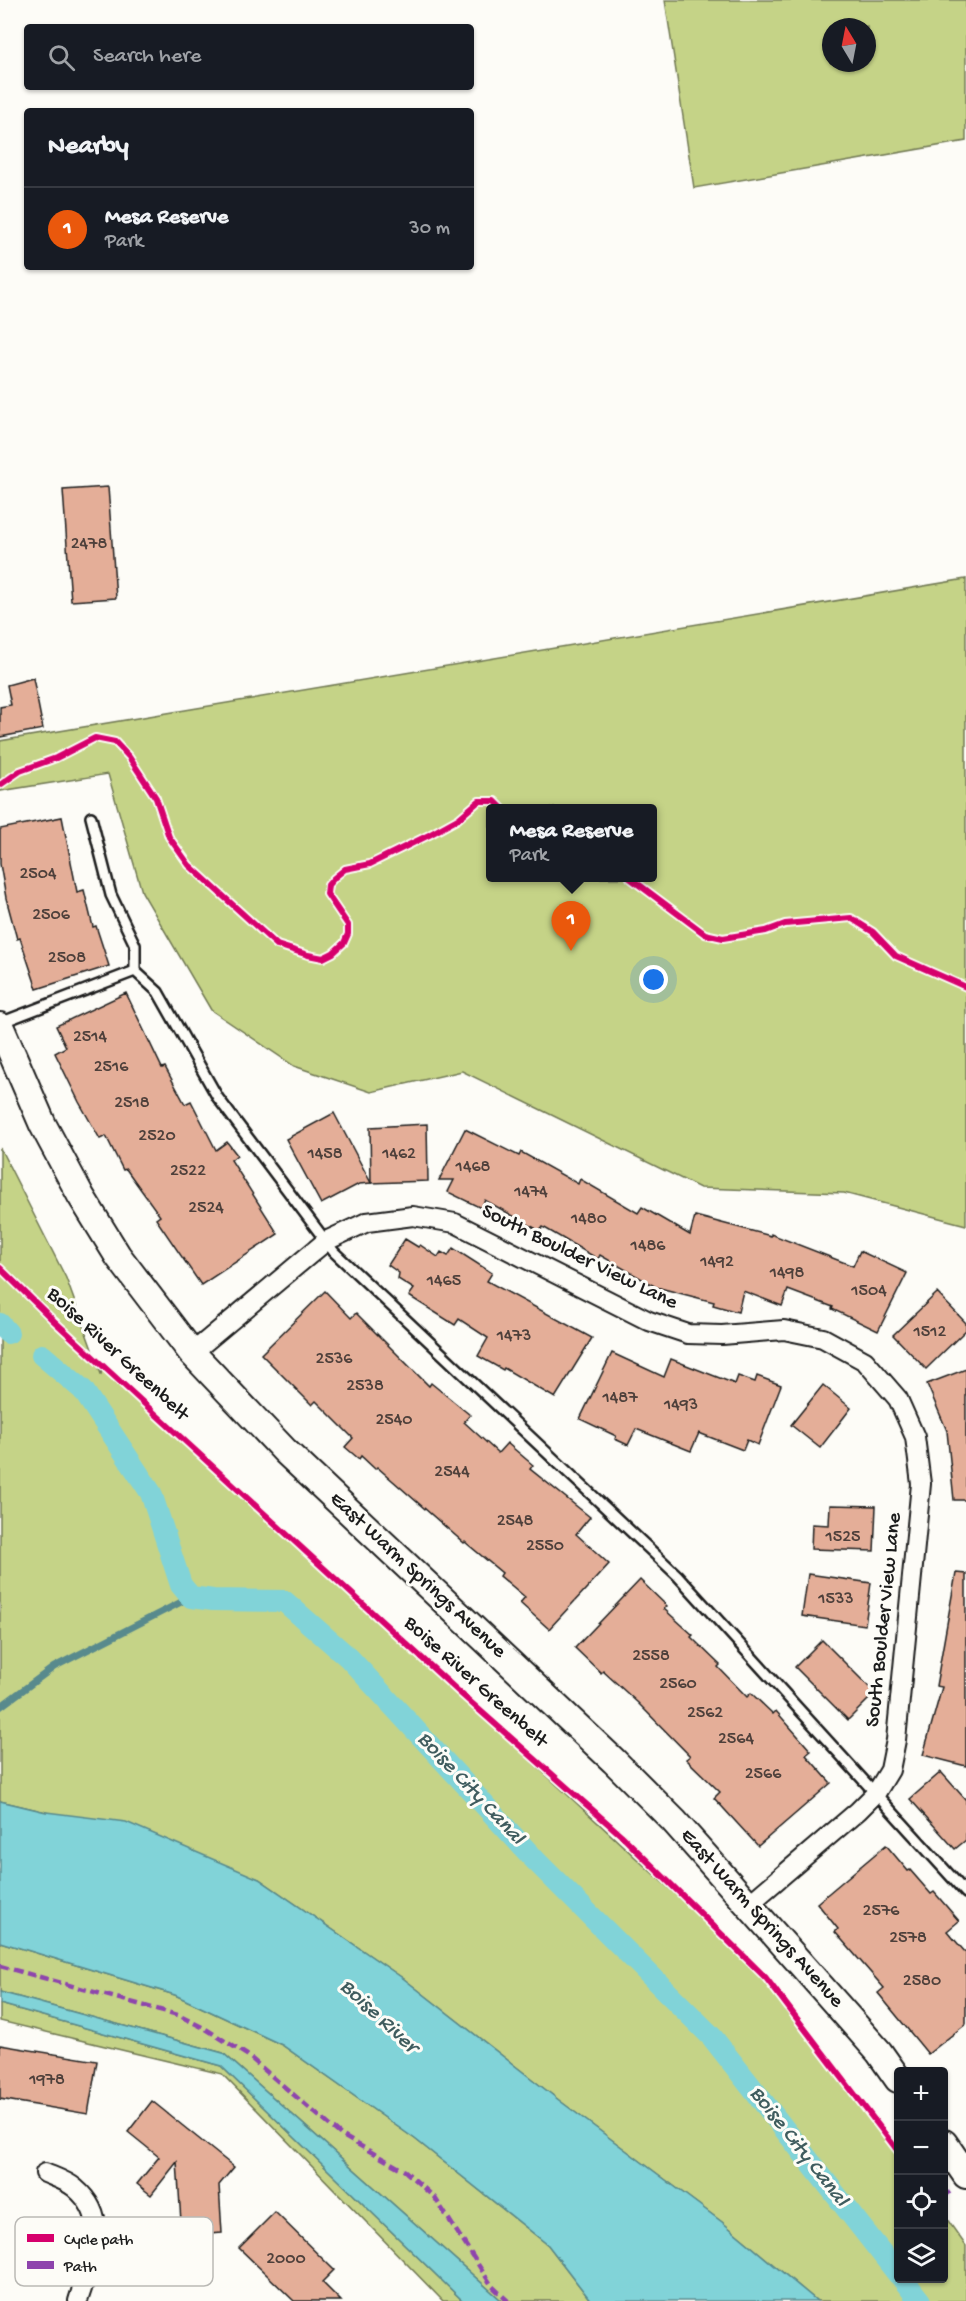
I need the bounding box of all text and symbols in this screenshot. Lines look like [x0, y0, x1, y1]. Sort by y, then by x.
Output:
north arrow [822, 18, 876, 72]
search box [24, 24, 474, 90]
icon: search [45, 41, 78, 74]
text: Search here [93, 44, 201, 70]
text: Nearby [48, 132, 129, 163]
text: Mesa Reserve [105, 205, 228, 231]
text: 1 [63, 218, 72, 241]
text: 30 m [409, 218, 450, 241]
text: Park [105, 231, 143, 254]
house number: 2478 [71, 534, 107, 555]
popup [486, 804, 657, 882]
text: Mesa Reserve [510, 819, 633, 845]
text: Park [510, 845, 548, 868]
house number: 2504 [19, 864, 57, 885]
pin: 1 [552, 902, 590, 951]
house number: 2506 [32, 905, 71, 926]
house number: 2508 [48, 948, 86, 969]
your location [639, 965, 668, 994]
house number: 2514 [73, 1027, 108, 1048]
house number: 2516 [94, 1057, 129, 1078]
house number: 2518 [114, 1093, 150, 1114]
house number: 2520 [138, 1126, 176, 1147]
house number: 1458 [306, 1144, 343, 1165]
house number: 1462 [381, 1144, 416, 1165]
house number: 1468 [455, 1157, 491, 1178]
house number: 2522 [170, 1161, 206, 1182]
house number: 1474 [513, 1182, 548, 1203]
house number: 2524 [188, 1198, 224, 1219]
street label: South Boulder View Lane [477, 1200, 682, 1317]
house number: 1480 [570, 1209, 607, 1230]
house number: 1486 [630, 1236, 666, 1257]
house number: 1492 [699, 1252, 734, 1273]
house number: 1498 [769, 1263, 804, 1284]
house number: 1465 [426, 1271, 461, 1292]
house number: 1504 [850, 1281, 887, 1302]
street label: Boise River Greenbelt [40, 1282, 195, 1429]
house number: 1512 [913, 1322, 947, 1343]
house number: 1473 [496, 1326, 531, 1347]
house number: 2536 [316, 1349, 353, 1370]
house number: 2538 [346, 1376, 384, 1397]
house number: 1487 [601, 1388, 638, 1409]
house number: 1493 [663, 1395, 698, 1416]
house number: 2540 [375, 1410, 413, 1431]
house number: 2544 [434, 1462, 470, 1483]
street label: East Warm Springs Avenue [323, 1488, 511, 1665]
street label: South Boulder View Lane [861, 1510, 909, 1728]
house number: 2548 [497, 1511, 533, 1532]
house number: 1525 [824, 1527, 861, 1548]
house number: 2550 [526, 1536, 564, 1557]
house number: 1533 [817, 1589, 854, 1610]
street label: Boise River Greenbelt [397, 1611, 554, 1756]
house number: 2558 [632, 1646, 670, 1667]
house number: 2560 [659, 1674, 697, 1695]
house number: 2562 [687, 1703, 723, 1724]
water label: Boise City Canal [411, 1727, 530, 1852]
house number: 2564 [718, 1729, 754, 1750]
house number: 2566 [745, 1764, 782, 1785]
street label: East Warm Springs Avenue [674, 1824, 849, 2015]
house number: 2576 [863, 1901, 900, 1922]
house number: 2578 [889, 1928, 927, 1949]
house number: 2580 [903, 1971, 941, 1992]
water label: Boise River [334, 1974, 425, 2063]
map controls [894, 2067, 948, 2283]
button: + [894, 2067, 948, 2121]
house number: 1978 [28, 2070, 65, 2091]
water label: Boise City Canal [743, 2082, 854, 2213]
button: − [894, 2121, 948, 2175]
button: locate [894, 2175, 948, 2229]
legend [15, 2217, 213, 2286]
button: layers [894, 2229, 948, 2283]
text: Cycle path [64, 2232, 134, 2251]
house number: 2000 [266, 2249, 306, 2270]
text: Path [63, 2259, 97, 2278]

